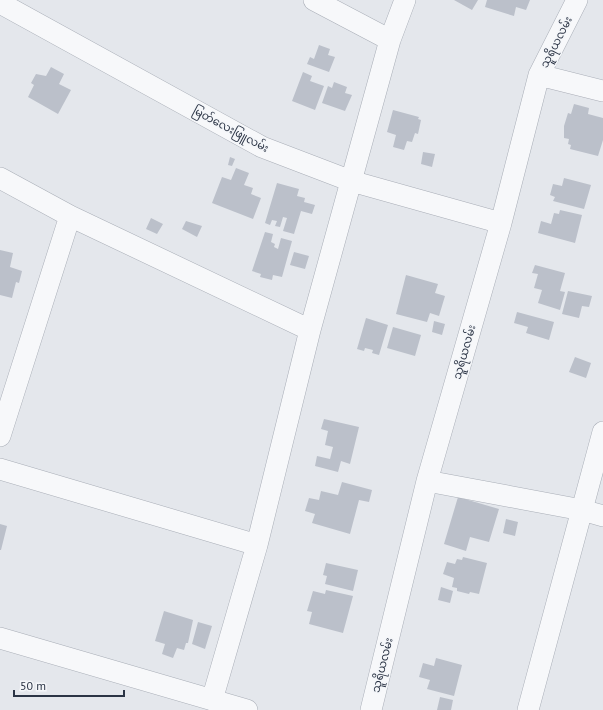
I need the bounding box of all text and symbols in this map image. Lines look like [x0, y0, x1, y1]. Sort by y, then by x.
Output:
street label: သူရိယလမ်း [537, 14, 577, 71]
street label: မြတ်လေးဖြူလမ်း [190, 103, 272, 157]
street label: သူရိယလမ်း [450, 323, 480, 381]
street label: သူရိယလမ်း [368, 636, 398, 694]
scale bar [14, 672, 124, 698]
text: 50 m [20, 678, 46, 693]

